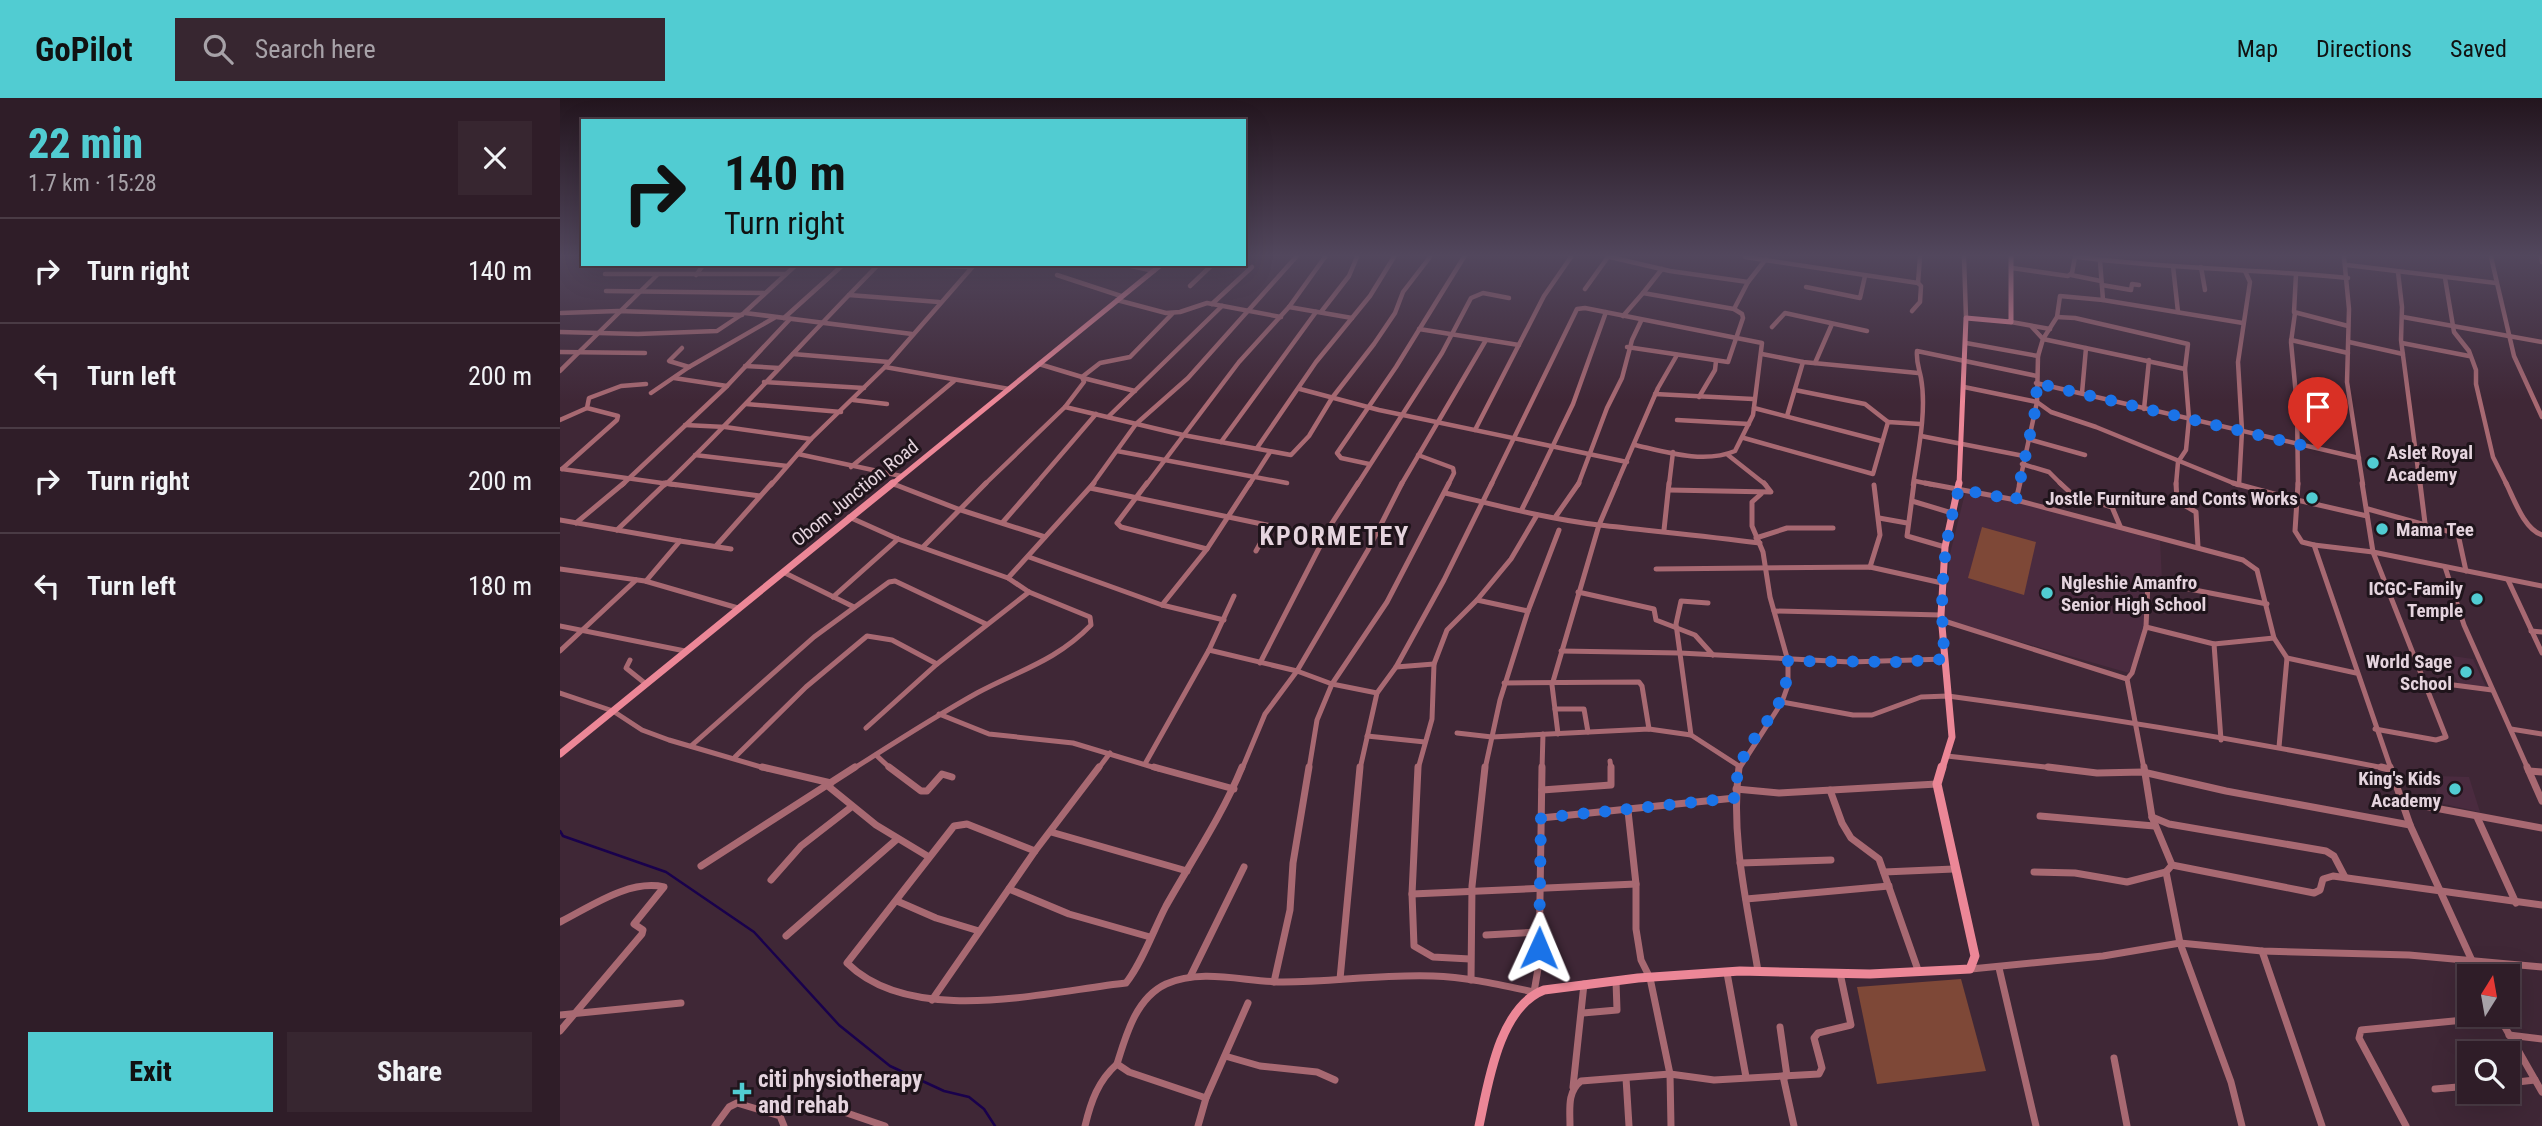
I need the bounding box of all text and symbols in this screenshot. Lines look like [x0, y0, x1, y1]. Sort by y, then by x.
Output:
search box [175, 18, 665, 81]
text: GoPilot [35, 30, 133, 69]
icon: search [199, 30, 237, 68]
text: Search here [255, 34, 376, 64]
text: Map [2237, 35, 2278, 63]
text: Directions [2316, 35, 2412, 63]
text: Saved [2450, 35, 2507, 63]
text: 22 min [28, 119, 143, 168]
button: close [458, 121, 532, 195]
text: 140 m [724, 145, 846, 202]
icon: right [609, 147, 700, 238]
text: 1.7 km · 15:28 [28, 170, 157, 197]
text: Turn right [724, 204, 845, 242]
icon: right [28, 252, 66, 290]
text: Turn right [87, 256, 189, 286]
text: 140 m [468, 256, 532, 286]
icon: left [28, 357, 66, 395]
text: Turn left [87, 361, 176, 391]
text: 200 m [468, 361, 532, 391]
pin [2288, 377, 2348, 449]
icon: arrive [2299, 388, 2337, 426]
street label: Obom Junction Road [787, 435, 923, 551]
place label: Aslet Royal Academy [2387, 441, 2473, 486]
marker: Aslet Royal Academy [2365, 455, 2381, 471]
icon: right [28, 462, 66, 500]
text: Turn right [87, 466, 189, 496]
text: 200 m [468, 466, 532, 496]
place label: Jostle Furniture and Conts Works [2045, 487, 2298, 510]
marker: Jostle Furniture and Conts Works [2304, 490, 2320, 506]
place label: Mama Tee [2396, 518, 2474, 541]
district label: KPORMETEY [1260, 521, 1410, 551]
marker: Mama Tee [2374, 521, 2390, 537]
icon: left [28, 567, 66, 605]
text: Turn left [87, 571, 176, 601]
text: 180 m [468, 571, 532, 601]
place label: Ngleshie Amanfro Senior High School [2061, 571, 2206, 616]
place label: ICGC-Family Temple [2368, 577, 2464, 622]
marker: Ngleshie Amanfro Senior High School [2039, 585, 2055, 601]
marker: ICGC-Family Temple [2469, 591, 2485, 607]
place label: World Sage School [2366, 650, 2452, 695]
marker: World Sage School [2458, 664, 2474, 680]
place label: King's Kids Academy [2358, 767, 2442, 812]
marker: King's Kids Academy [2447, 781, 2463, 797]
position arrow [1502, 911, 1576, 985]
north arrow [2457, 964, 2520, 1027]
map controls [2457, 964, 2520, 1104]
button: Exit [28, 1032, 273, 1112]
button: Share [287, 1032, 532, 1112]
button: search [2457, 1041, 2520, 1104]
place label: citi physiotherapy and rehab [758, 1066, 923, 1119]
marker: citi physiotherapy and rehab [732, 1082, 752, 1102]

